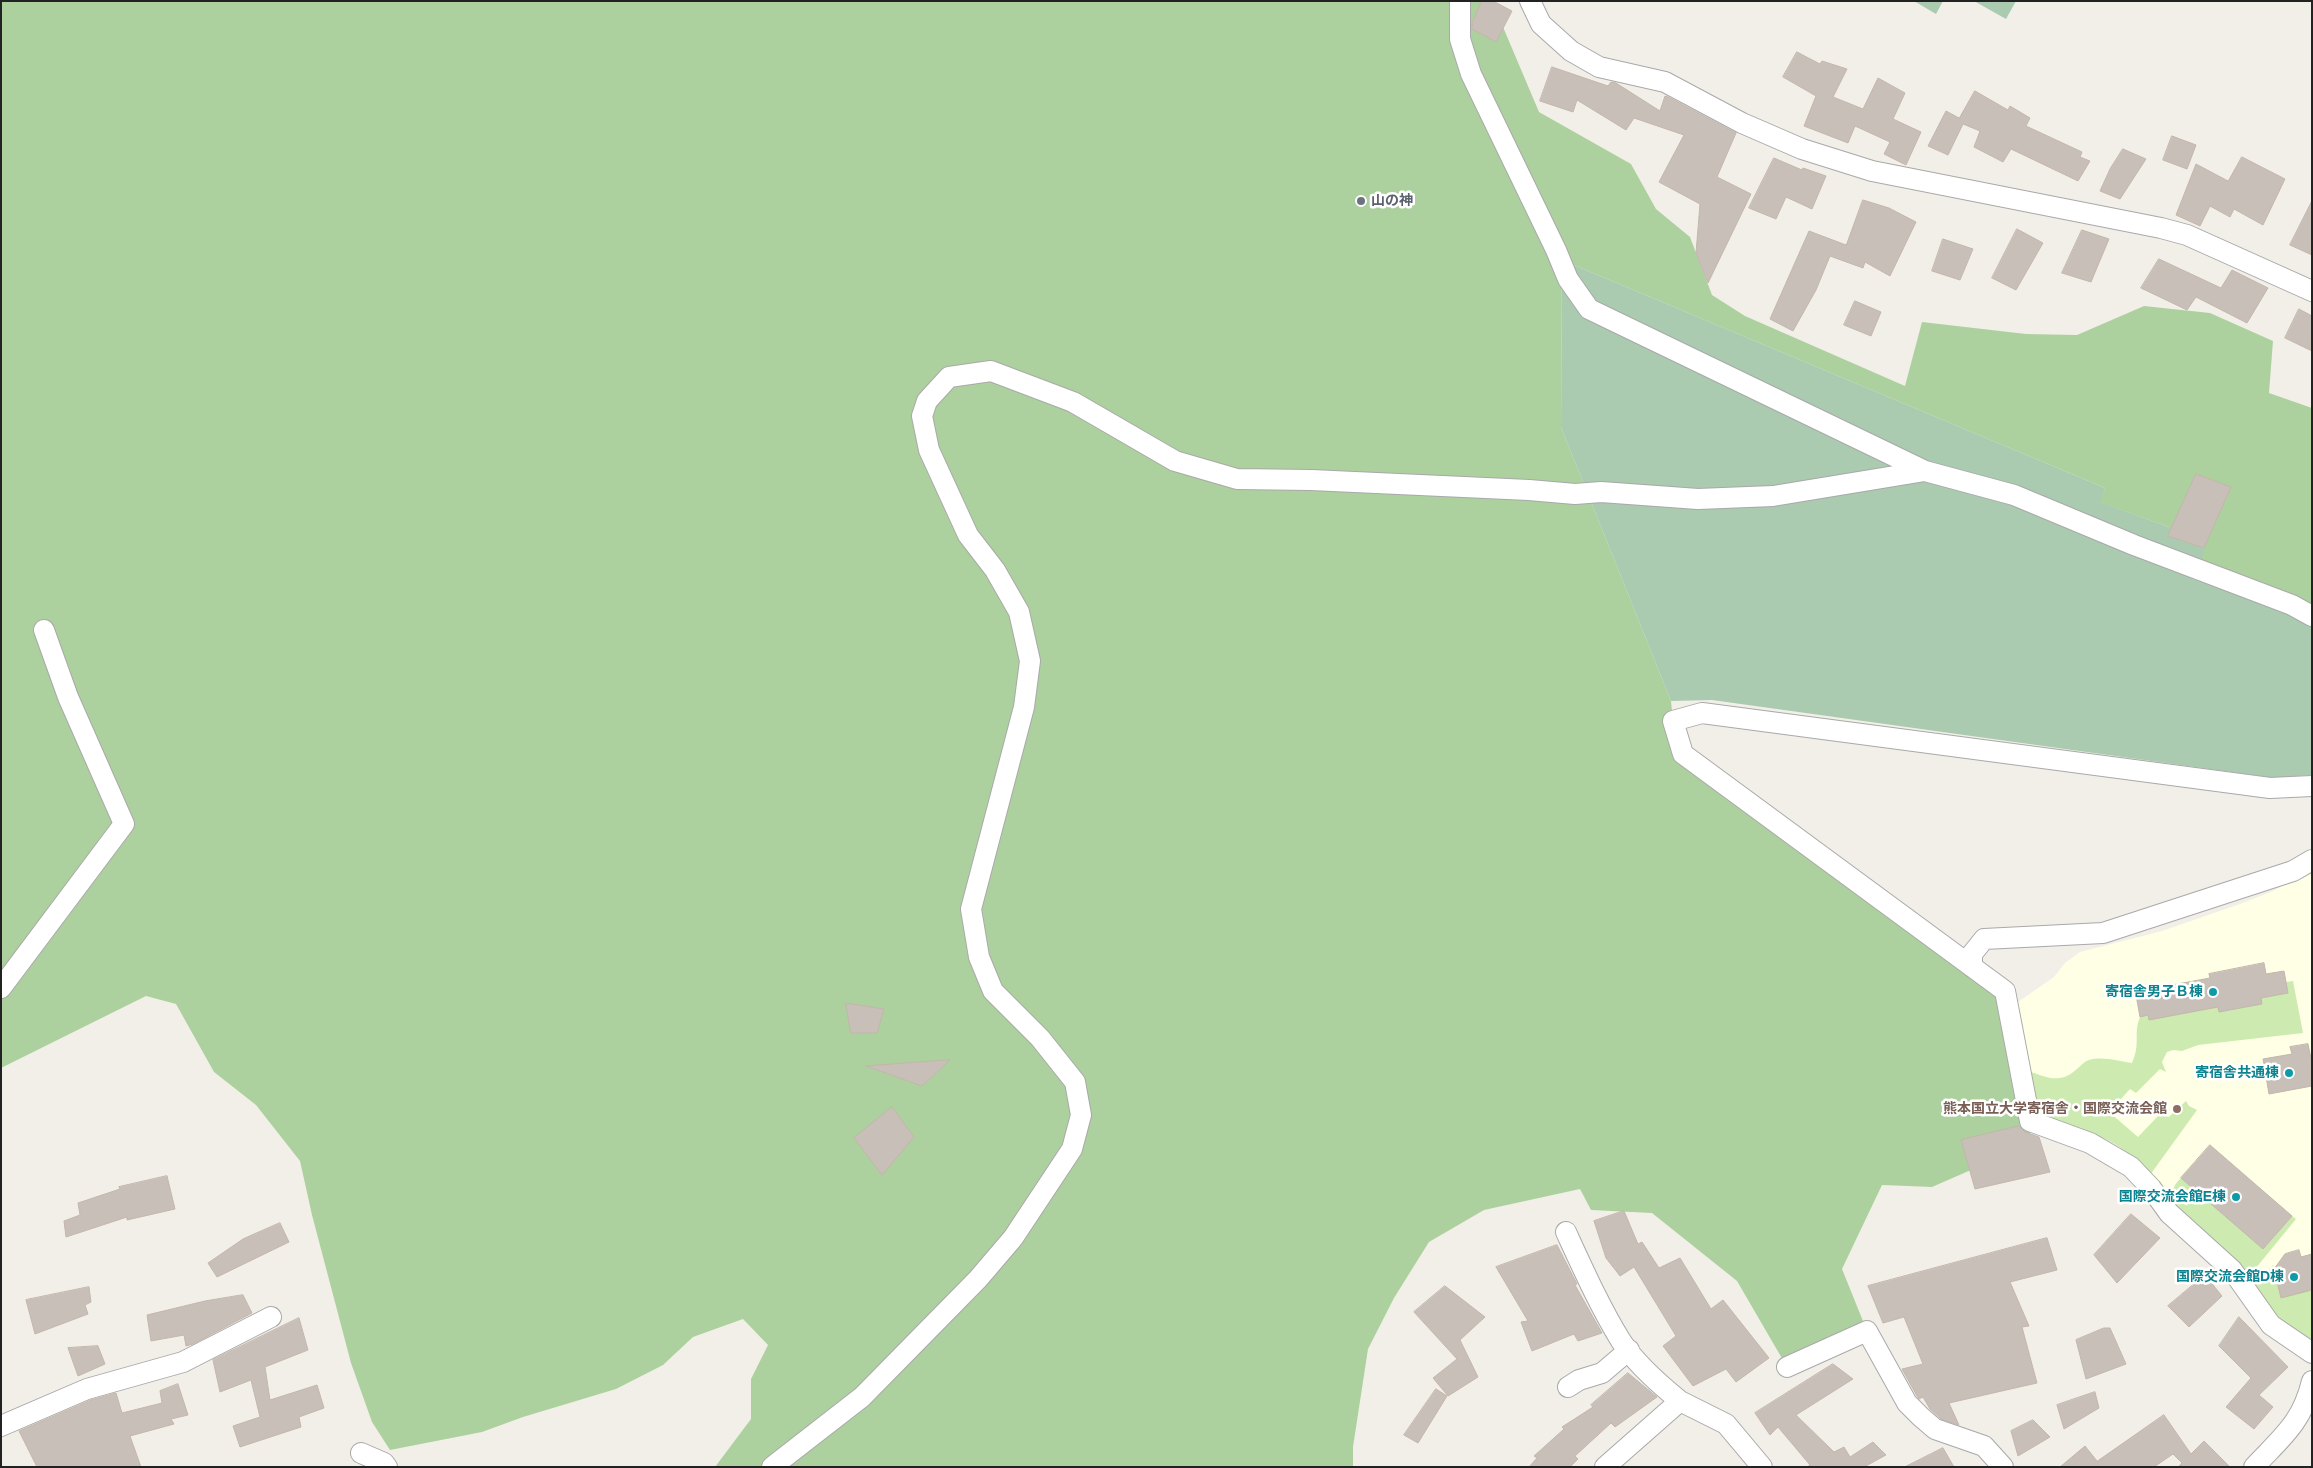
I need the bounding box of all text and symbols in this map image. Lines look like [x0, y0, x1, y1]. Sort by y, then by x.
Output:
place label: 山の神 [1371, 193, 1413, 209]
marker: 山の神 [1355, 195, 1367, 207]
place label: 寄宿舎男子Ｂ棟 [2105, 984, 2203, 1000]
marker: 寄宿舎男子Ｂ棟 [2207, 986, 2219, 998]
place label: 寄宿舎共通棟 [2195, 1065, 2279, 1081]
marker: 寄宿舎共通棟 [2283, 1067, 2295, 1079]
place label: 熊本国立大学寄宿舎・国際交流会館 [1943, 1101, 2167, 1117]
marker: 熊本国立大学寄宿舎・国際交流会館 [2171, 1103, 2183, 1115]
place label: 国際交流会館E棟 [2119, 1189, 2226, 1205]
marker: 国際交流会館E棟 [2230, 1191, 2242, 1203]
place label: 国際交流会館D棟 [2176, 1269, 2284, 1285]
marker: 国際交流会館D棟 [2288, 1271, 2300, 1283]

